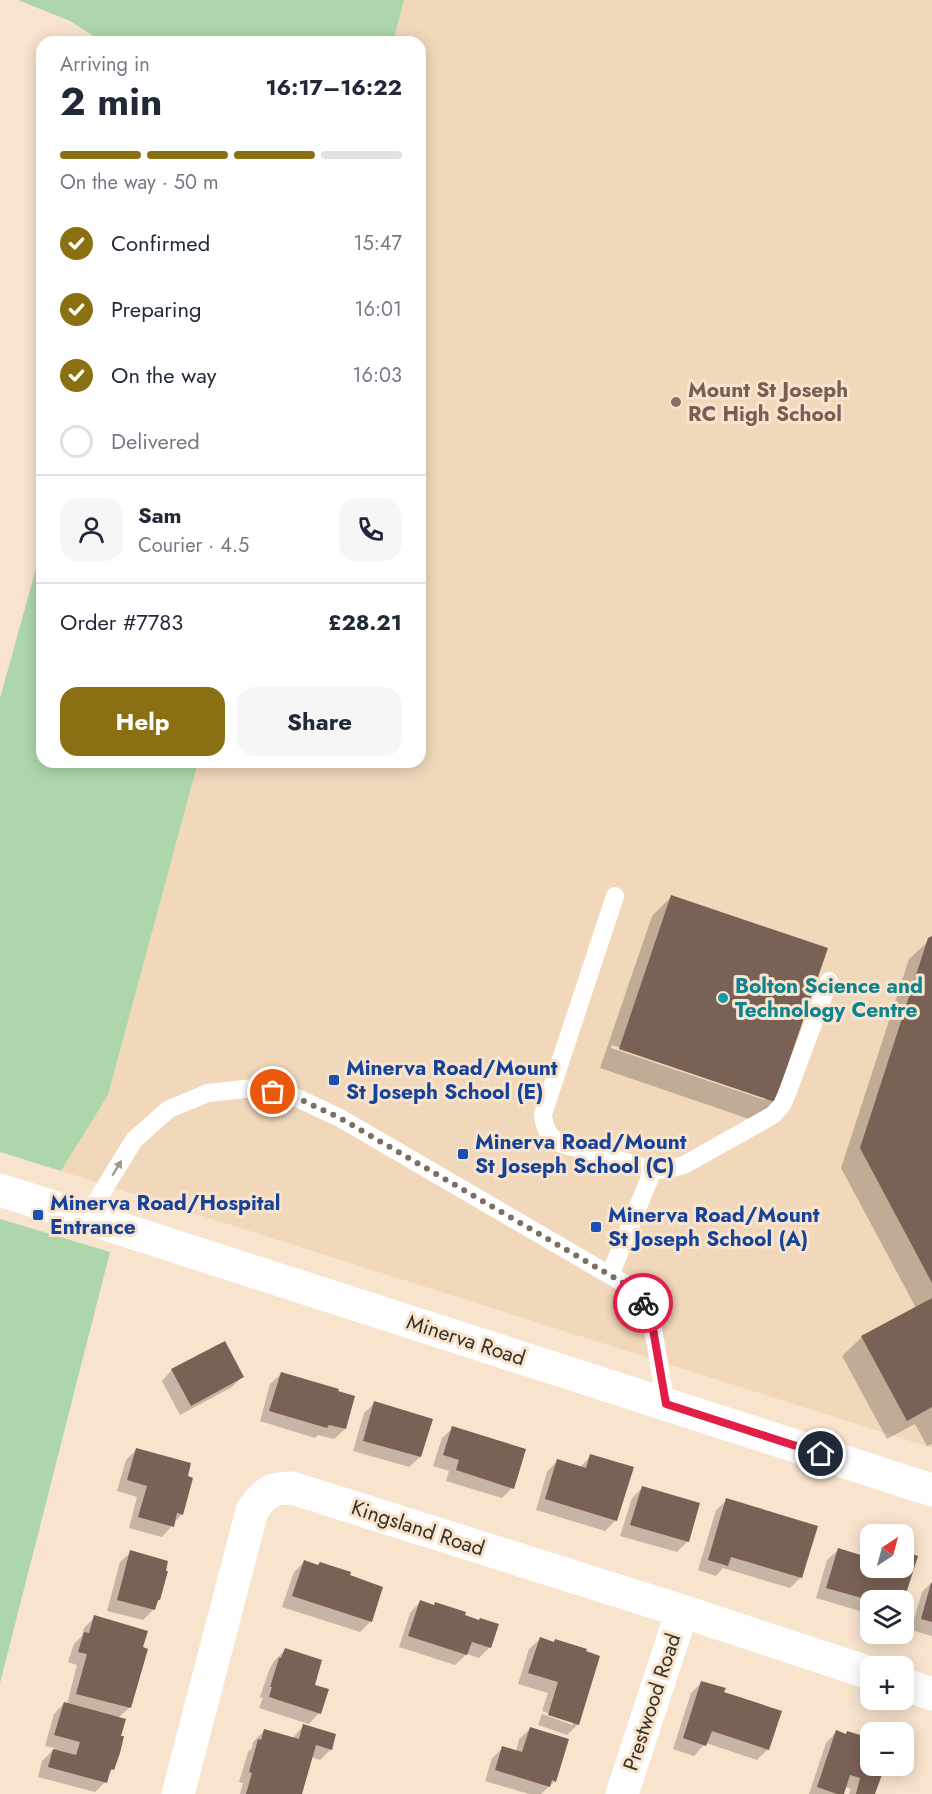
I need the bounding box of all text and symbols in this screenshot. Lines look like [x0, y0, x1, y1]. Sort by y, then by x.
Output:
text: Arriving in [60, 50, 150, 79]
text: 16:17–16:22 [265, 71, 402, 103]
text: 2 min [60, 73, 162, 130]
text: On the way · 50 m [60, 168, 219, 197]
icon: check [60, 227, 93, 260]
text: Confirmed [111, 227, 210, 259]
text: 15:47 [354, 229, 402, 258]
icon: check [60, 293, 93, 326]
text: Preparing [111, 293, 202, 325]
text: 16:01 [354, 295, 402, 324]
icon: check [60, 359, 93, 392]
text: On the way [111, 359, 216, 391]
text: 16:03 [353, 361, 402, 390]
place label: Mount St Joseph RC High School [688, 375, 848, 429]
marker: Mount St Joseph RC High School [669, 395, 683, 409]
text: Delivered [111, 425, 200, 457]
button: person [60, 498, 123, 561]
button: phone [339, 498, 402, 561]
text: Sam [138, 499, 182, 531]
text: Courier · 4.5 [138, 531, 249, 560]
text: Order #7783 [60, 606, 183, 638]
text: £28.21 [328, 606, 402, 638]
button: Help [60, 687, 225, 756]
button: Share [237, 687, 402, 756]
place label: Bolton Science and Technology Centre [735, 971, 923, 1025]
marker: Bolton Science and Technology Centre [716, 991, 730, 1005]
place label: Minerva Road/Mount St Joseph School (E) [346, 1053, 558, 1107]
pin [247, 1066, 298, 1117]
marker: Minerva Road/Mount St Joseph School (E) [327, 1073, 341, 1087]
icon: bag [256, 1075, 289, 1108]
place label: Minerva Road/Mount St Joseph School (C) [475, 1127, 687, 1181]
marker: Minerva Road/Mount St Joseph School (C) [456, 1147, 470, 1161]
one-way arrow [111, 1159, 122, 1176]
place label: Minerva Road/Hospital Entrance [50, 1188, 280, 1242]
place label: Minerva Road/Mount St Joseph School (A) [608, 1200, 820, 1254]
marker: Minerva Road/Hospital Entrance [31, 1208, 45, 1222]
marker: Minerva Road/Mount St Joseph School (A) [589, 1220, 603, 1234]
courier [613, 1273, 673, 1333]
icon: bike [627, 1287, 660, 1320]
street label: Minerva Road [403, 1307, 529, 1373]
pin [795, 1428, 846, 1479]
icon: home [804, 1437, 837, 1470]
street label: Kingsland Road [348, 1492, 488, 1564]
north arrow [860, 1524, 914, 1578]
map controls [860, 1524, 914, 1776]
button: layers [860, 1590, 914, 1644]
street label: Prestwood Road [616, 1629, 688, 1775]
button: + [860, 1656, 914, 1710]
button: − [860, 1722, 914, 1776]

